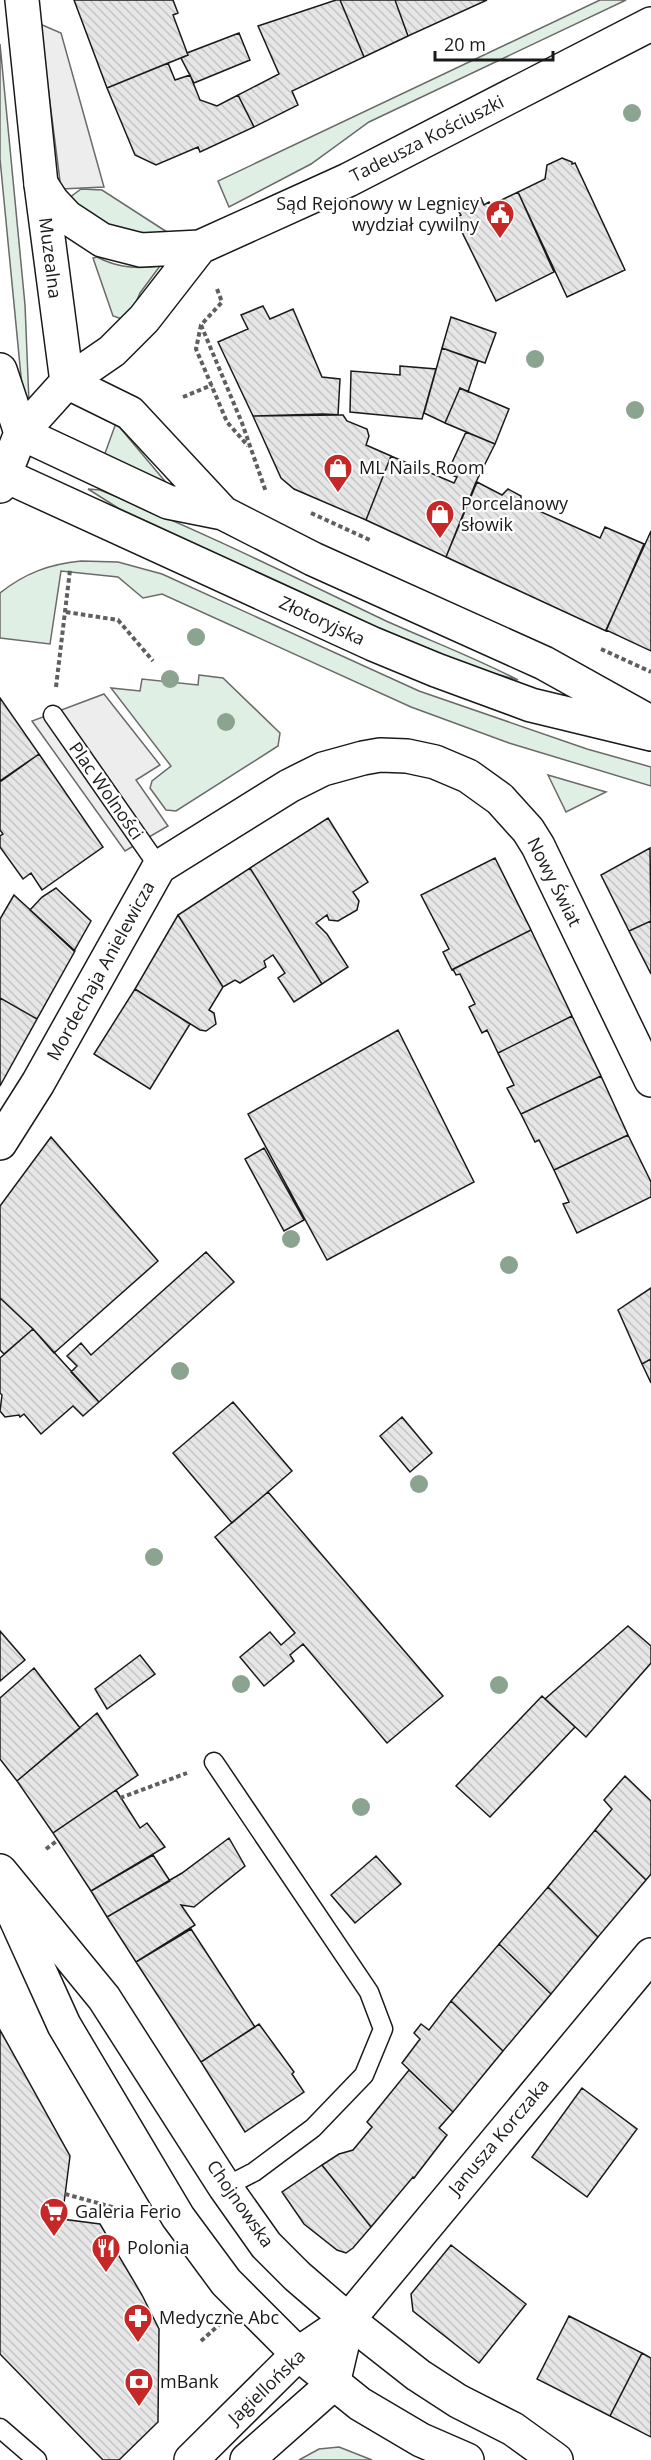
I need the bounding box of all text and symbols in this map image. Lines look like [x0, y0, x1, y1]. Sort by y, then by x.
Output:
scale bar [435, 24, 554, 62]
text: 20 m [444, 32, 486, 56]
street label: Tadeusza Kościuszki [346, 89, 507, 187]
place label: Sąd Rejonowy w Legnicy wydział cywilny [276, 191, 480, 236]
public building icon: Sąd Rejonowy w Legnicy wydział cywilny [484, 198, 516, 240]
street label: Muzealna [34, 216, 68, 300]
shop icon: ML Nails Room [322, 452, 354, 494]
place label: ML Nails Room [359, 455, 485, 479]
place label: Porcelanowy słowik [461, 491, 569, 536]
shop icon: Porcelanowy słowik [424, 498, 456, 540]
street label: Złotoryjska [276, 590, 369, 650]
street label: Plac Wolności [64, 737, 149, 844]
street label: Nowy Świat [522, 833, 588, 930]
street label: Mordechaja Anielewicza [41, 877, 160, 1065]
street label: Janusza Korczaka [441, 2073, 554, 2201]
street label: Chojnowska [202, 2155, 280, 2252]
supermarket icon: Galeria Ferio [38, 2196, 70, 2238]
place label: Galeria Ferio [75, 2199, 181, 2223]
restaurant icon: Polonia [90, 2232, 122, 2274]
place label: Polonia [127, 2235, 190, 2259]
pharmacy icon: Medyczne Abc [122, 2302, 154, 2344]
place label: Medyczne Abc [159, 2305, 280, 2329]
street label: Jagiellońska [221, 2344, 310, 2430]
bank icon: mBank [123, 2366, 155, 2408]
place label: mBank [160, 2369, 219, 2393]

